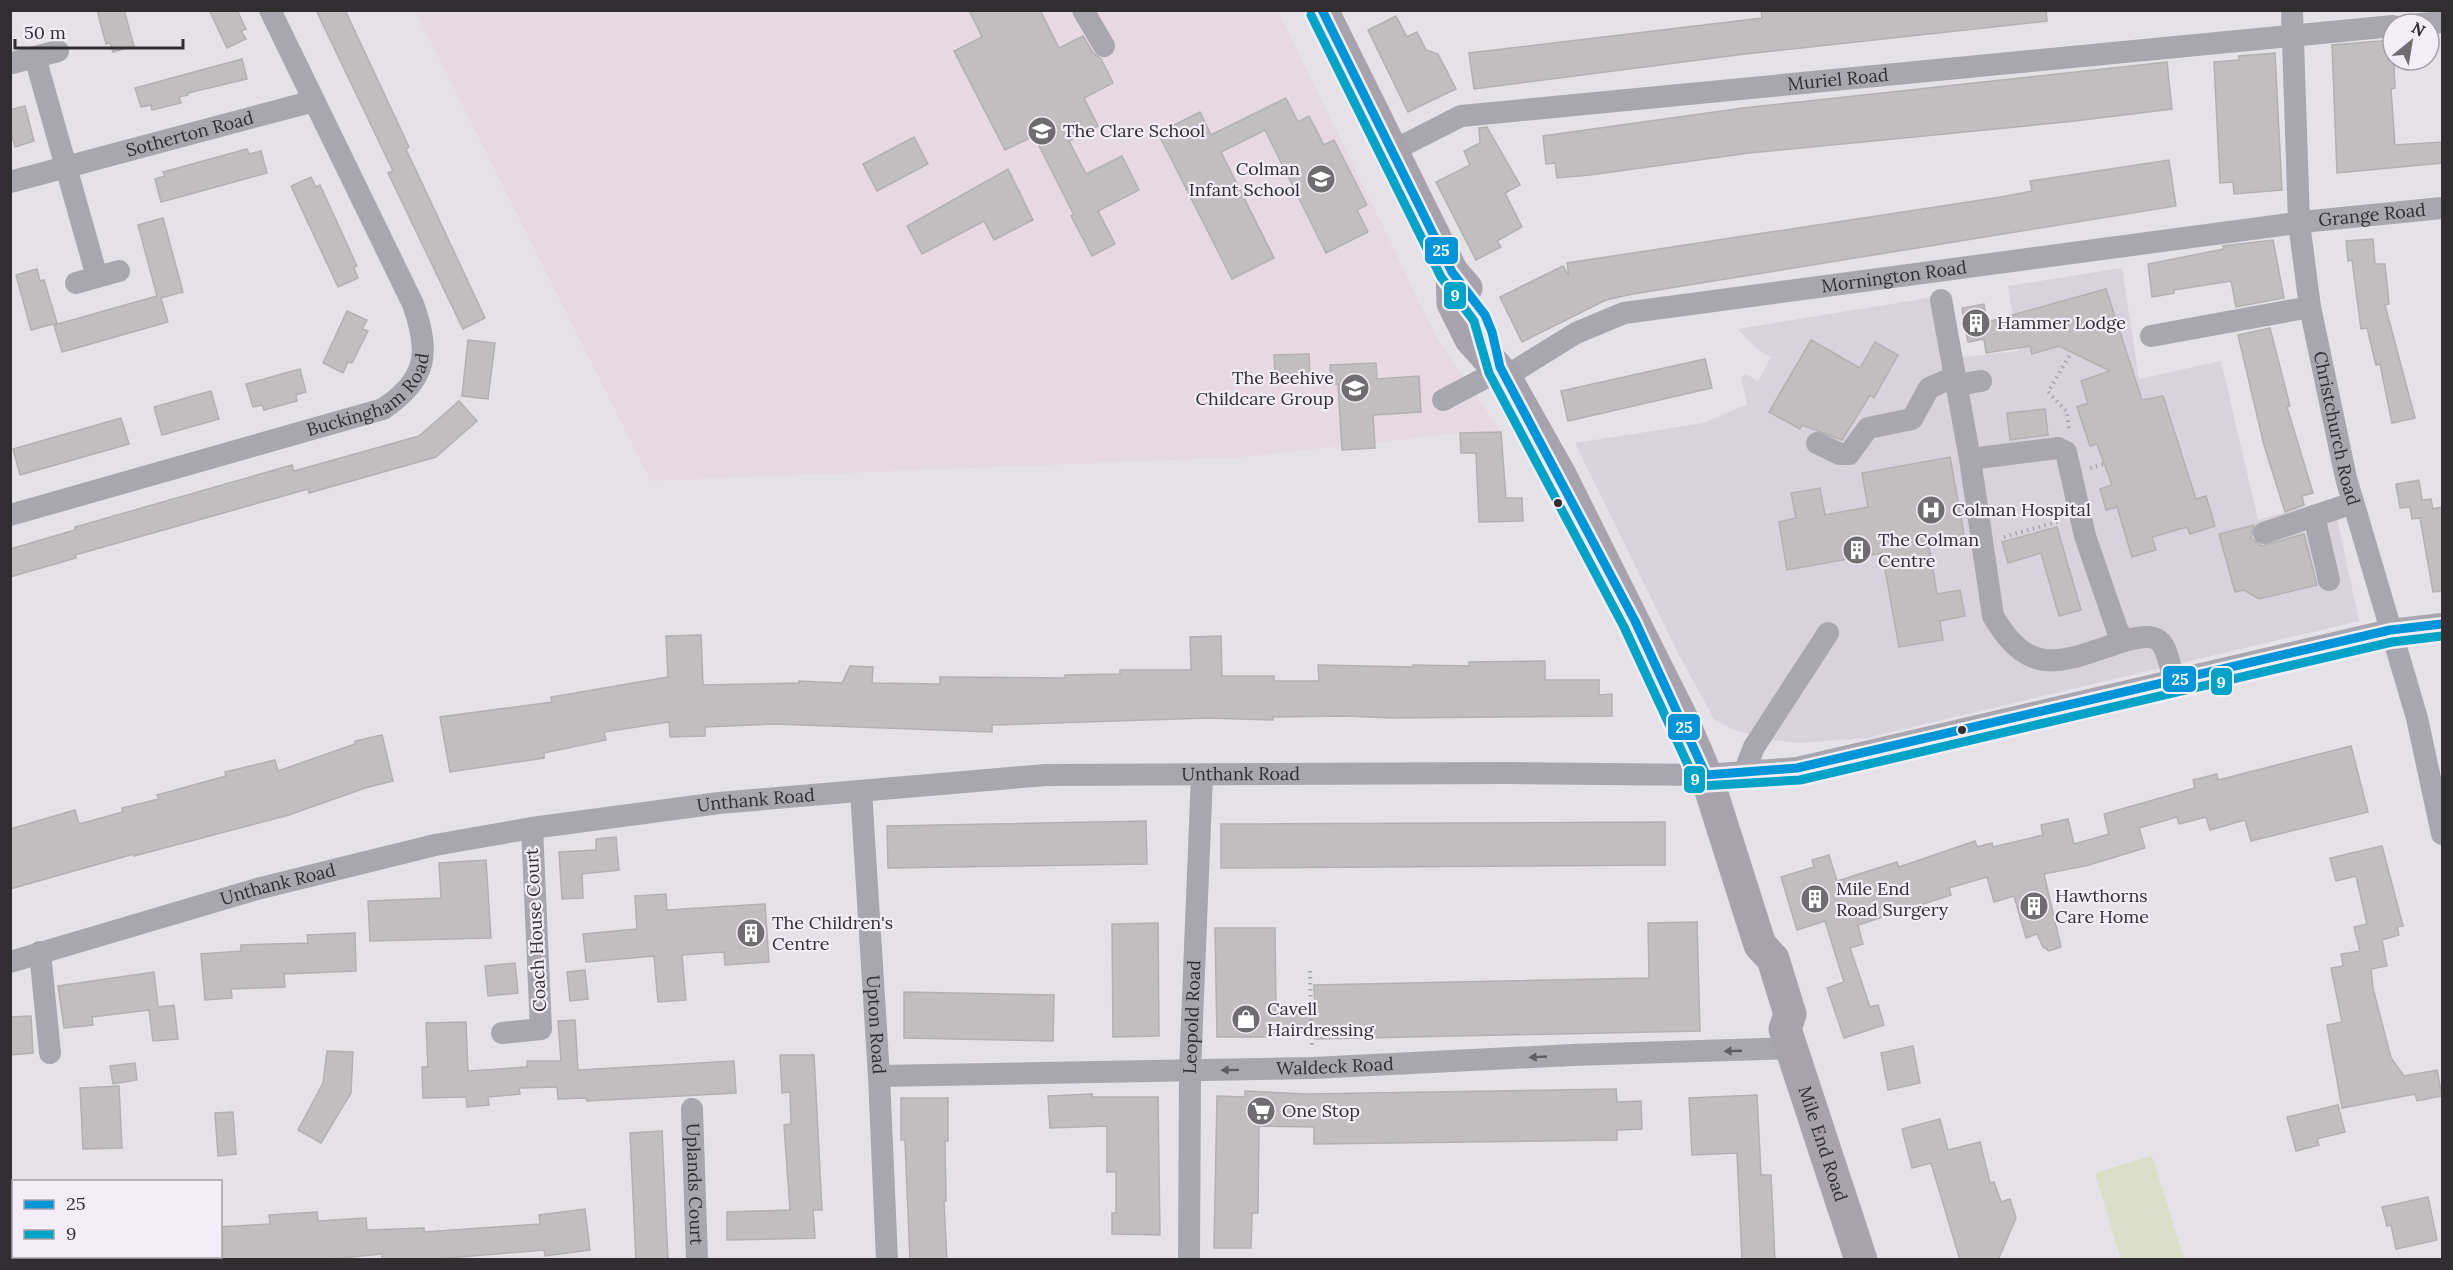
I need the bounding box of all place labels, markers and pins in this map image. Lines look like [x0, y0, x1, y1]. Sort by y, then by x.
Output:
school or university icon: The Clare School [1026, 115, 1058, 147]
place label: The Clare School [1063, 119, 1205, 142]
place label: Colman Infant School [1189, 157, 1300, 201]
school or university icon: Colman Infant School [1305, 163, 1337, 195]
building icon: Hammer Lodge [1960, 307, 1992, 339]
place label: Hammer Lodge [1997, 311, 2126, 334]
place label: The Beehive Childcare Group [1196, 366, 1334, 410]
school or university icon: The Beehive Childcare Group [1339, 372, 1371, 404]
hospital icon: Colman Hospital [1915, 494, 1947, 526]
unlabelled marker [1552, 497, 1564, 509]
place label: Colman Hospital [1952, 498, 2091, 521]
place label: The Colman Centre [1878, 528, 1979, 572]
building icon: The Colman Centre [1841, 534, 1873, 566]
unlabelled marker [1956, 724, 1968, 736]
place label: Mile End Road Surgery [1836, 877, 1949, 921]
building icon: Mile End Road Surgery [1799, 883, 1831, 915]
place label: Hawthorns Care Home [2055, 884, 2149, 928]
building icon: Hawthorns Care Home [2018, 890, 2050, 922]
place label: The Children's Centre [772, 911, 893, 955]
building icon: The Children's Centre [735, 917, 767, 949]
place label: Cavell Hairdressing [1267, 997, 1375, 1041]
shop icon: Cavell Hairdressing [1230, 1003, 1262, 1035]
supermarket icon: One Stop [1245, 1095, 1277, 1127]
place label: One Stop [1282, 1099, 1360, 1122]

